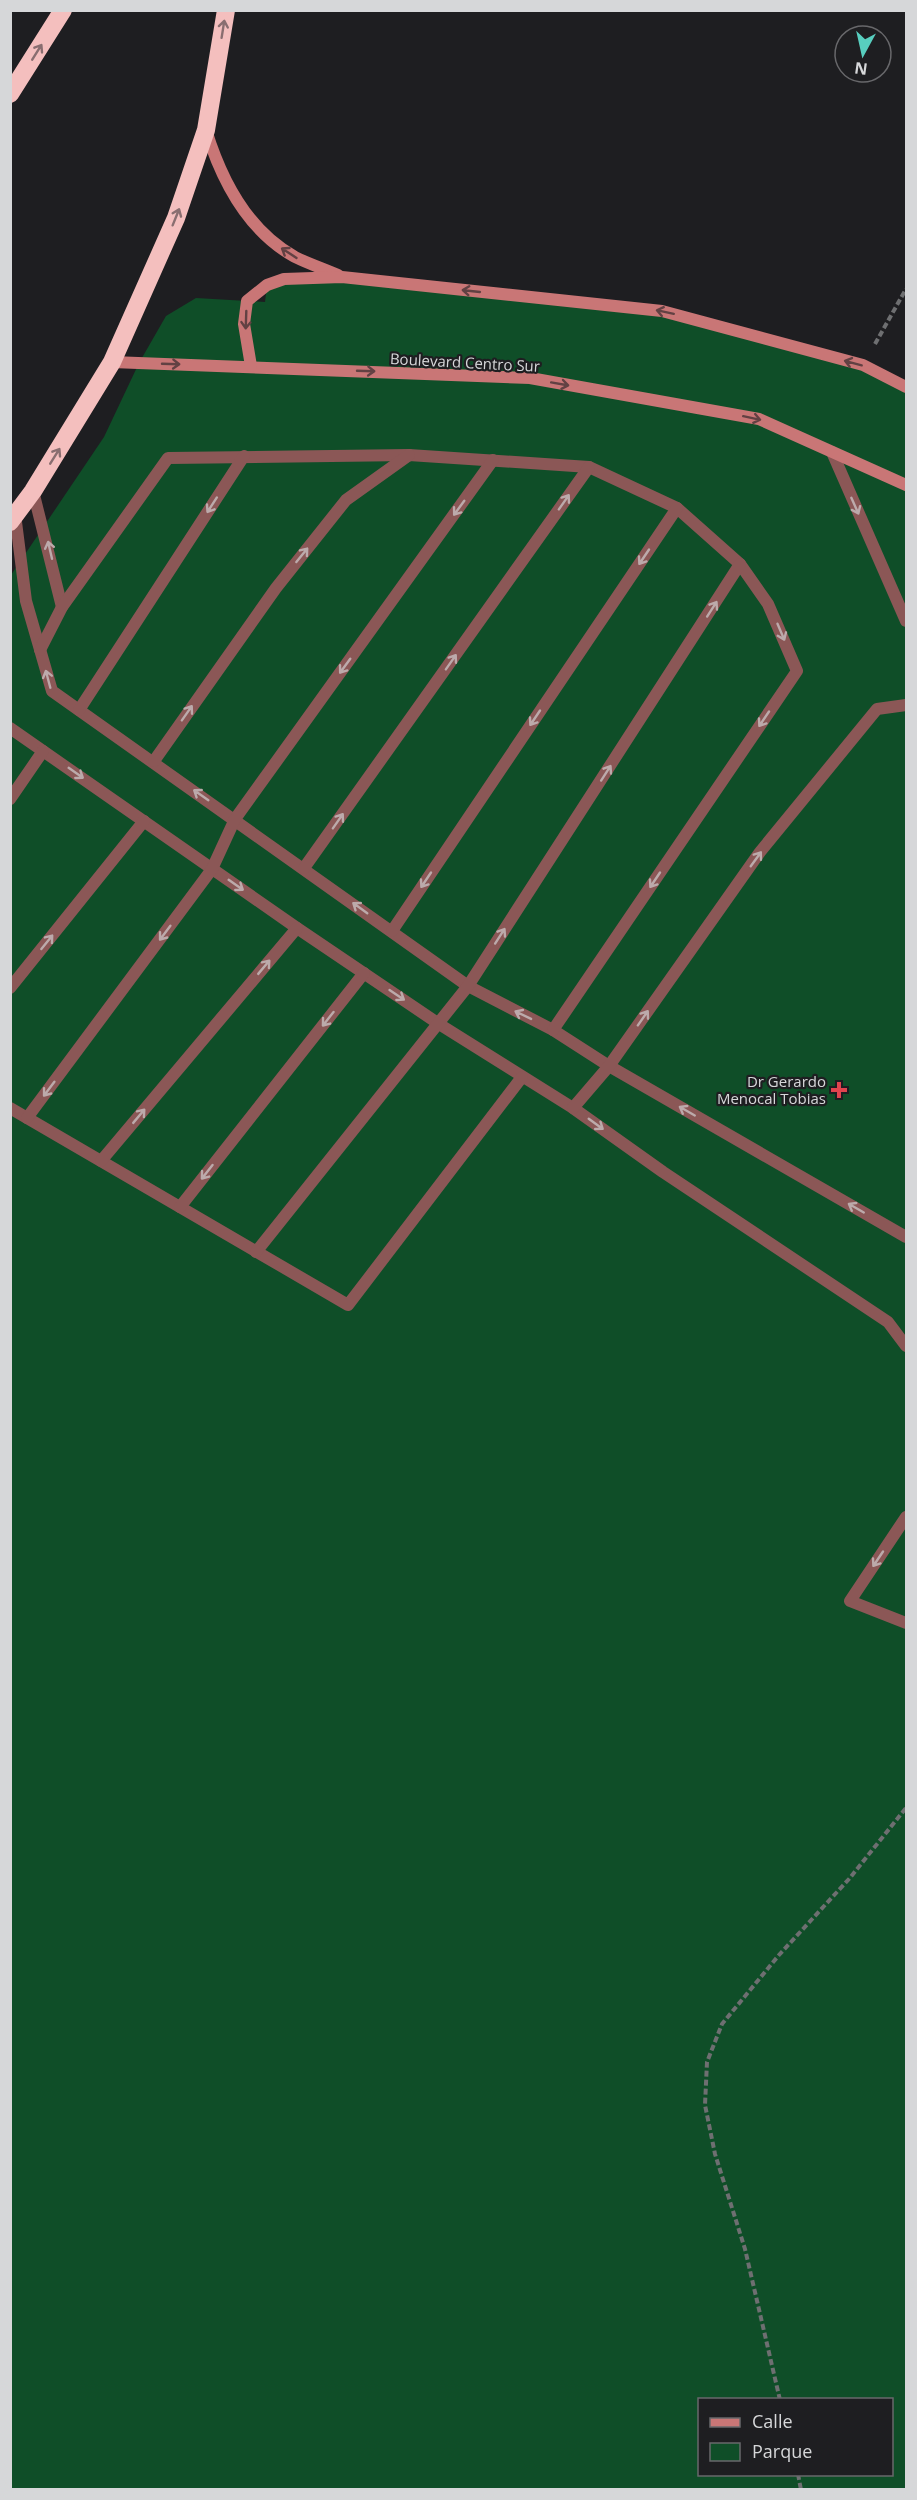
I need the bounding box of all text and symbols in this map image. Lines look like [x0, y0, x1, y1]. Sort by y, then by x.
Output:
one-way arrow [217, 19, 228, 39]
north arrow [833, 24, 893, 84]
one-way arrow [31, 44, 43, 61]
text: N [853, 57, 869, 81]
one-way arrow [171, 208, 182, 227]
one-way arrow [281, 246, 298, 259]
one-way arrow [462, 285, 482, 296]
one-way arrow [656, 306, 675, 318]
one-way arrow [240, 310, 251, 330]
street label: Boulevard Centro Sur [389, 348, 541, 376]
one-way arrow [844, 356, 863, 368]
one-way arrow [160, 358, 180, 369]
one-way arrow [355, 366, 375, 377]
one-way arrow [550, 378, 569, 389]
one-way arrow [742, 413, 761, 425]
one-way arrow [49, 448, 61, 465]
one-way arrow [558, 495, 570, 511]
one-way arrow [850, 496, 862, 514]
one-way arrow [206, 497, 218, 513]
one-way arrow [453, 499, 465, 515]
one-way arrow [43, 541, 55, 560]
one-way arrow [295, 548, 308, 564]
one-way arrow [638, 548, 650, 564]
one-way arrow [706, 601, 718, 618]
one-way arrow [776, 623, 787, 641]
one-way arrow [445, 654, 457, 670]
one-way arrow [339, 658, 351, 674]
one-way arrow [42, 670, 53, 689]
one-way arrow [181, 705, 193, 722]
one-way arrow [529, 710, 541, 726]
one-way arrow [758, 711, 771, 728]
one-way arrow [599, 764, 612, 781]
one-way arrow [67, 767, 83, 779]
one-way arrow [194, 789, 210, 801]
one-way arrow [332, 813, 344, 829]
one-way arrow [749, 852, 762, 868]
one-way arrow [420, 871, 432, 888]
one-way arrow [649, 872, 661, 888]
one-way arrow [227, 879, 243, 891]
one-way arrow [352, 902, 368, 914]
one-way arrow [159, 924, 171, 940]
one-way arrow [494, 929, 506, 945]
one-way arrow [40, 935, 54, 950]
one-way arrow [258, 959, 271, 975]
one-way arrow [388, 989, 404, 1001]
one-way arrow [514, 1008, 532, 1020]
one-way arrow [321, 1010, 334, 1026]
one-way arrow [637, 1011, 649, 1027]
place label: Dr Gerardo Menocal Tobias [717, 1071, 826, 1108]
one-way arrow [42, 1081, 55, 1097]
marker: Dr Gerardo Menocal Tobias [830, 1081, 848, 1099]
one-way arrow [679, 1104, 696, 1116]
one-way arrow [132, 1109, 146, 1124]
one-way arrow [587, 1118, 603, 1130]
one-way arrow [201, 1164, 214, 1180]
one-way arrow [848, 1202, 865, 1214]
one-way arrow [872, 1550, 884, 1567]
legend [698, 2398, 893, 2476]
text: Calle [752, 2409, 793, 2433]
text: Parque [752, 2439, 812, 2463]

